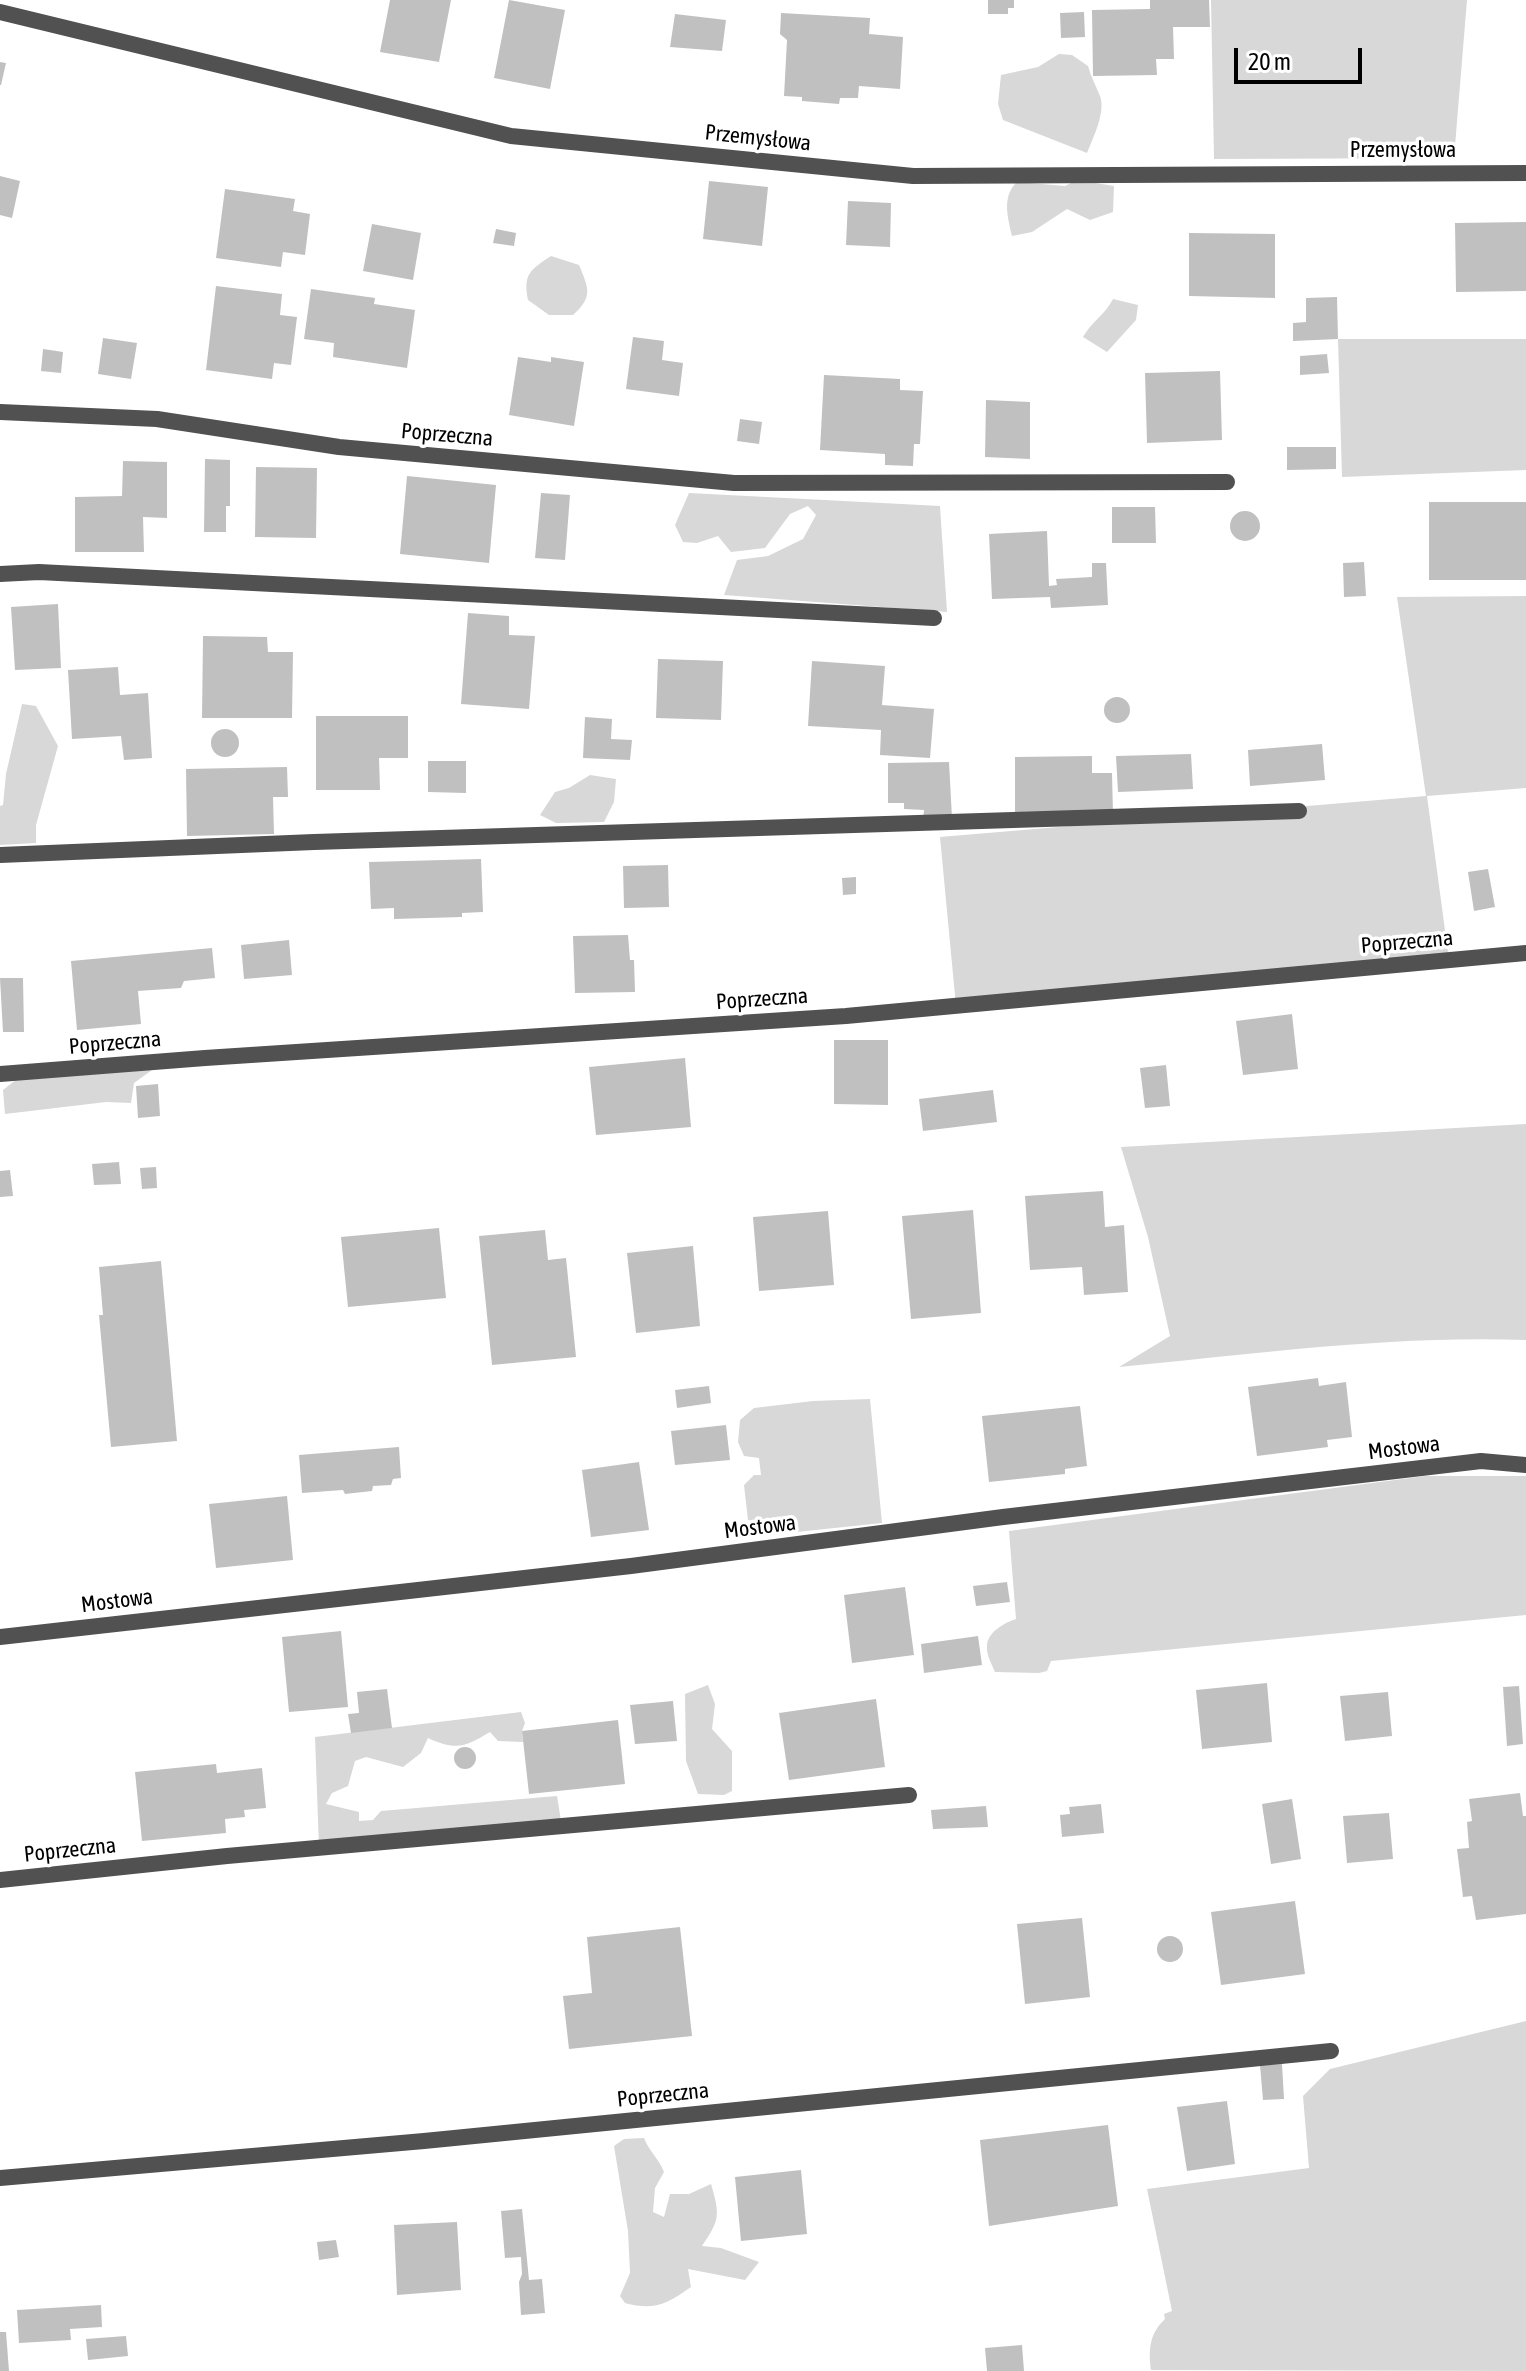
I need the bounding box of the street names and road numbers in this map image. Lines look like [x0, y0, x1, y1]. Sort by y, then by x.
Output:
street label: Przemysłowa [704, 119, 812, 157]
street label: Przemysłowa [1350, 137, 1456, 163]
street label: Poprzeczna [400, 418, 494, 452]
street label: Poprzeczna [1360, 925, 1454, 959]
street label: Poprzeczna [715, 983, 809, 1015]
street label: Poprzeczna [68, 1026, 162, 1060]
street label: Mostowa [1367, 1430, 1441, 1466]
street label: Mostowa [723, 1509, 797, 1545]
street label: Mostowa [80, 1583, 154, 1619]
street label: Poprzeczna [23, 1832, 117, 1868]
street label: Poprzeczna [616, 2077, 710, 2113]

